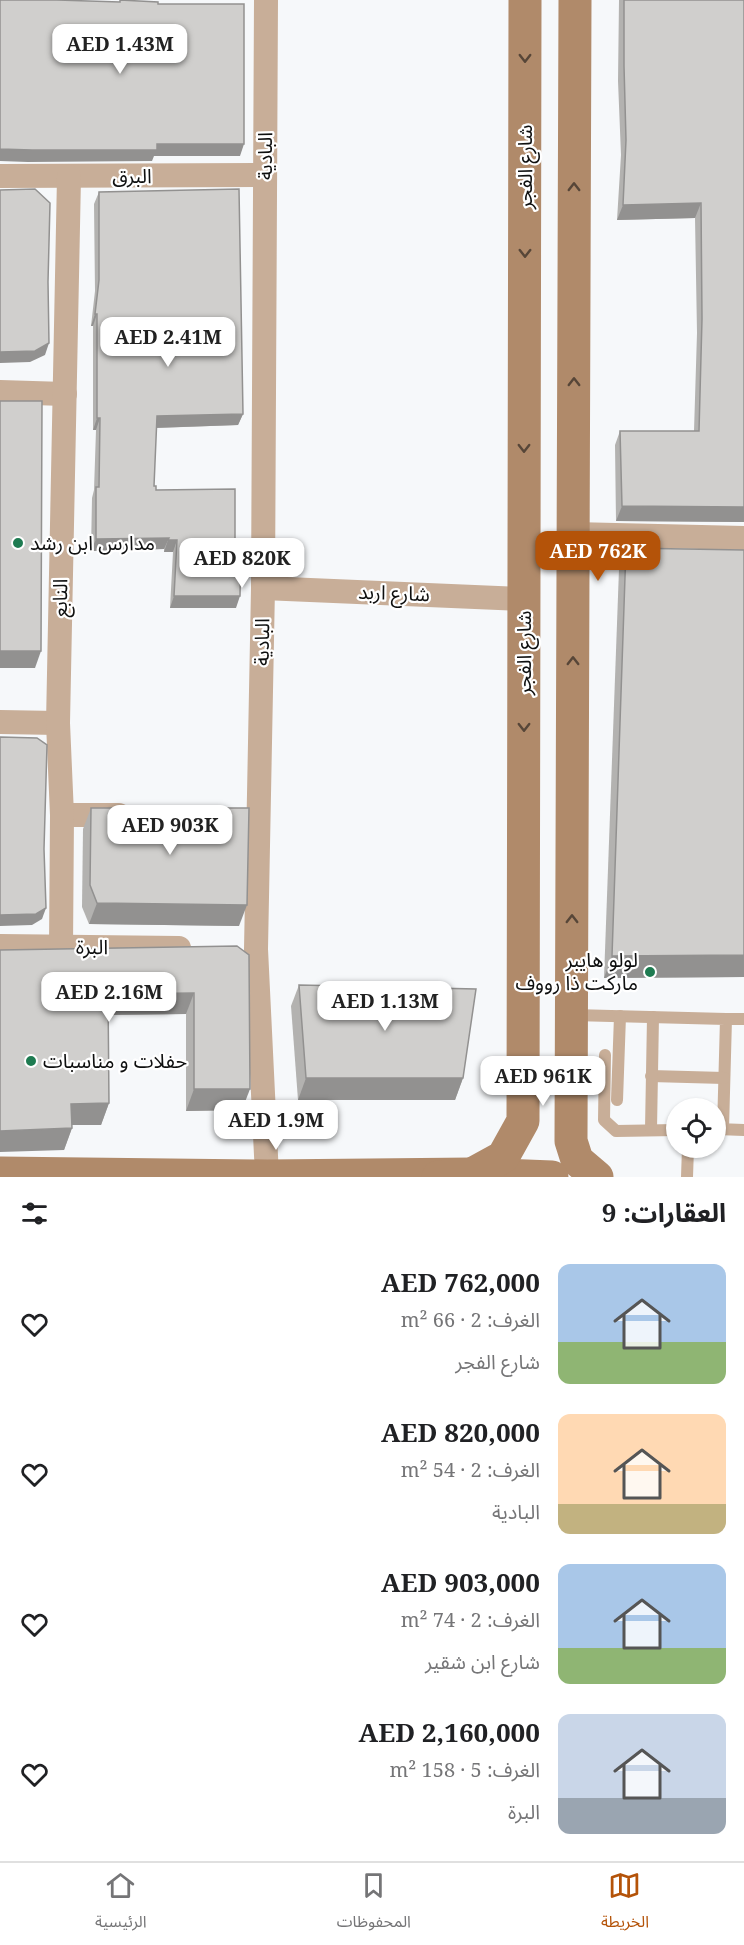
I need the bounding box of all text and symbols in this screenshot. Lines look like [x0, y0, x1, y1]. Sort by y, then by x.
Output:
pin: AED 1.43M [51, 24, 189, 75]
text: AED 1.43M [66, 30, 174, 57]
one-way arrow [519, 54, 531, 63]
street label: شارع الفجر [511, 125, 540, 210]
street label: البادية [251, 132, 278, 180]
street label: البرق [112, 162, 152, 189]
one-way arrow [568, 182, 580, 191]
one-way arrow [519, 249, 531, 258]
pin: AED 2.41M [99, 317, 237, 368]
text: AED 2.41M [114, 323, 222, 350]
one-way arrow [568, 377, 580, 386]
one-way arrow [518, 444, 530, 453]
place label: مدارس ابن رشد [30, 529, 155, 556]
pin: AED 762K [536, 531, 660, 582]
marker: مدارس ابن رشد [11, 536, 25, 550]
text: AED 762K [549, 537, 647, 564]
pin: AED 820K [180, 538, 304, 589]
text: AED 820K [193, 544, 291, 571]
street label: النابع [46, 578, 75, 618]
street label: شارع اربد [358, 578, 430, 609]
street label: شارع الفجر [510, 611, 539, 696]
street label: البادية [248, 618, 275, 666]
one-way arrow [567, 656, 579, 665]
one-way arrow [518, 723, 530, 732]
pin: AED 903K [108, 805, 232, 856]
text: AED 903K [121, 811, 219, 838]
one-way arrow [566, 914, 578, 923]
street label: البرة [76, 933, 108, 960]
place label: لولو هايبر ماركت ذا رووف [515, 946, 638, 996]
marker: لولو هايبر ماركت ذا رووف [643, 965, 657, 979]
pin: AED 2.16M [40, 972, 178, 1023]
text: AED 2.16M [55, 978, 163, 1005]
pin: AED 1.13M [316, 981, 454, 1032]
text: AED 1.13M [331, 987, 439, 1014]
place label: حفلات و مناسبات [43, 1047, 187, 1074]
marker: حفلات و مناسبات [24, 1054, 38, 1068]
pin: AED 961K [481, 1056, 605, 1107]
text: AED 961K [494, 1062, 592, 1089]
map controls [666, 1098, 726, 1158]
button: locate [666, 1098, 726, 1158]
pin: AED 1.9M [214, 1100, 338, 1151]
text: AED 1.9M [228, 1106, 324, 1133]
text: العقارات: 9 [602, 1194, 726, 1230]
icon: filters [18, 1197, 51, 1230]
text: AED 762,000 [381, 1264, 540, 1300]
icon: home [606, 1288, 678, 1360]
text: الغرف: 2 · 66 m² [401, 1306, 540, 1333]
icon: heart [18, 1308, 51, 1341]
text: شارع الفجر [455, 1348, 540, 1375]
text: AED 820,000 [381, 1414, 540, 1450]
icon: home [606, 1438, 678, 1510]
text: الغرف: 2 · 54 m² [401, 1456, 540, 1483]
icon: heart [18, 1458, 51, 1491]
text: البادية [492, 1498, 540, 1525]
text: AED 903,000 [381, 1564, 540, 1600]
icon: home [606, 1588, 678, 1660]
text: الغرف: 2 · 74 m² [401, 1606, 540, 1633]
icon: heart [18, 1608, 51, 1641]
text: شارع ابن شقير [425, 1648, 540, 1675]
text: AED 2,160,000 [359, 1714, 540, 1750]
icon: home [606, 1738, 678, 1810]
text: الغرف: 5 · 158 m² [389, 1756, 540, 1783]
icon: heart [18, 1758, 51, 1791]
text: البرة [508, 1798, 540, 1825]
tab: الرئيسية [95, 1869, 147, 1939]
tab: المحفوظات [337, 1869, 411, 1939]
tab: الخريطة [601, 1869, 649, 1939]

